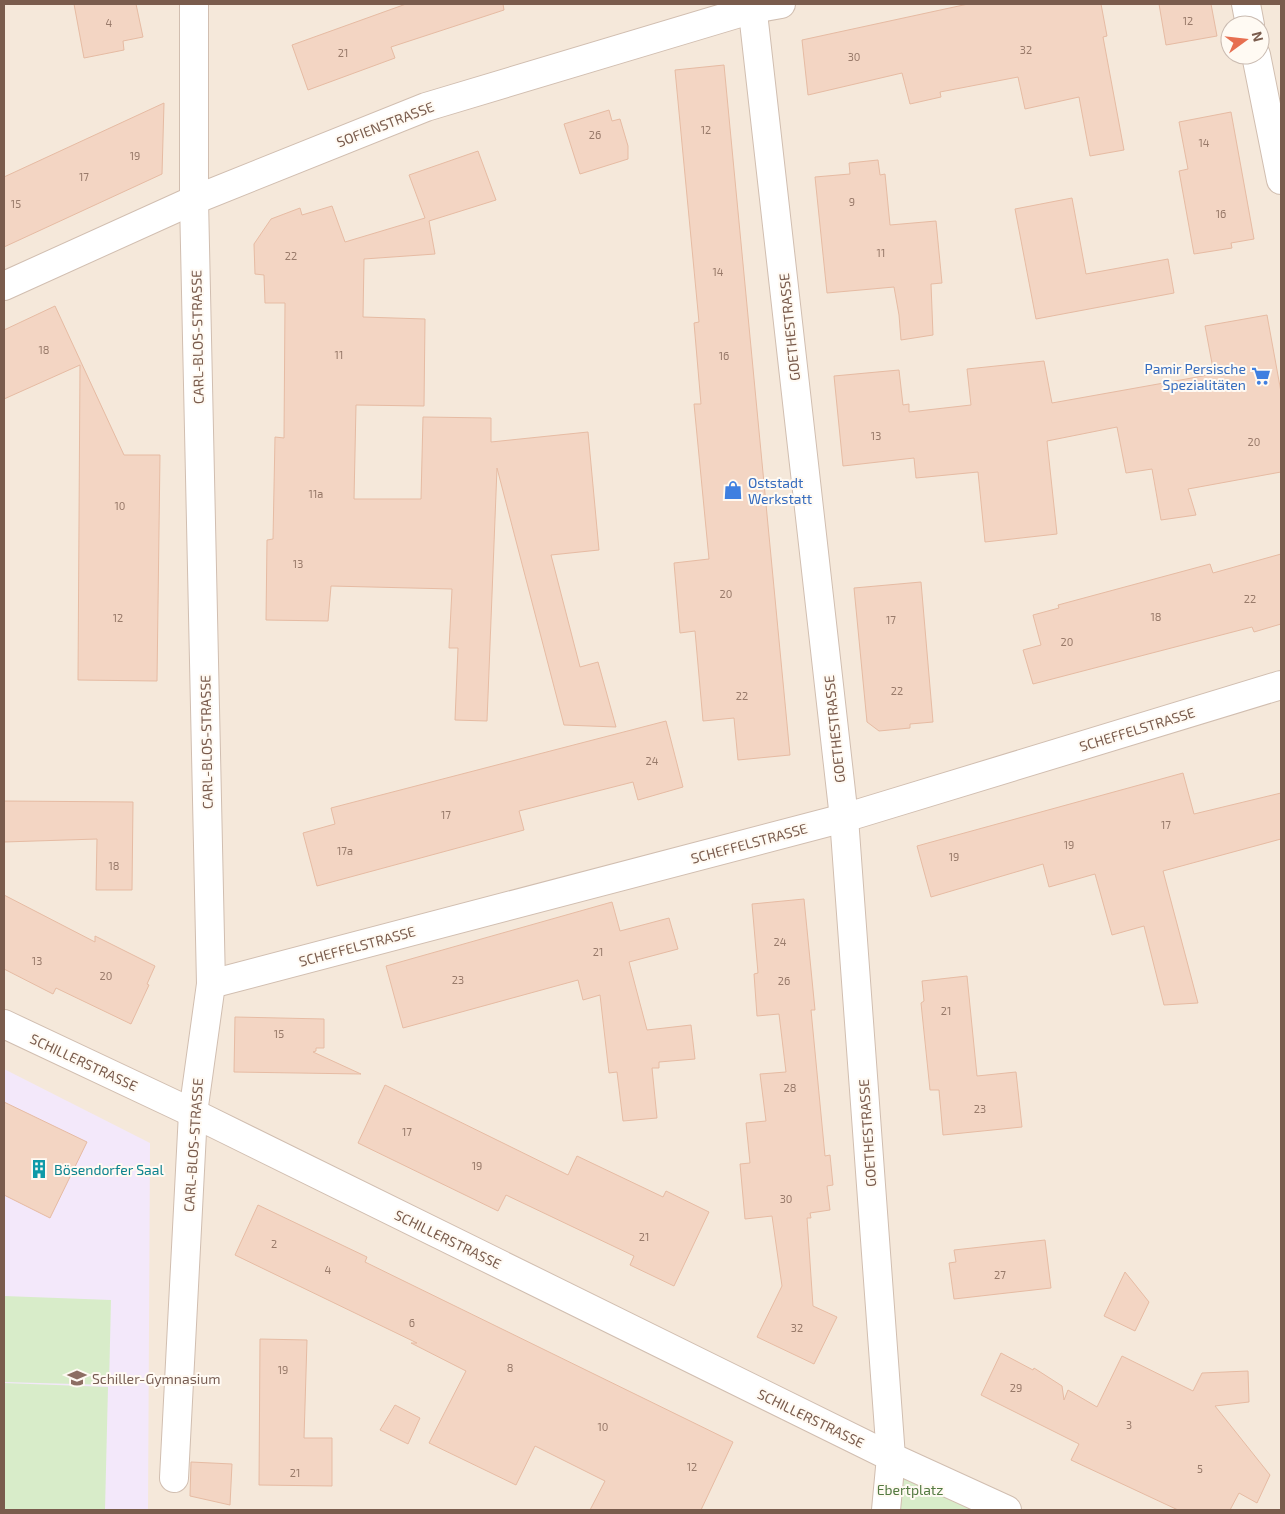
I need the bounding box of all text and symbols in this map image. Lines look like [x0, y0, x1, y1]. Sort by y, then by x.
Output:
house number: 12 [1183, 14, 1193, 27]
north arrow [1220, 15, 1270, 65]
house number: 4 [106, 16, 113, 29]
text: N [1249, 29, 1268, 44]
house number: 32 [1020, 43, 1032, 56]
house number: 21 [338, 46, 348, 59]
house number: 30 [848, 50, 860, 63]
street label: SOFIENSTRASSE [334, 98, 436, 150]
house number: 12 [701, 123, 711, 136]
house number: 26 [589, 128, 601, 141]
house number: 14 [1198, 136, 1210, 149]
house number: 19 [130, 149, 140, 162]
house number: 17 [79, 170, 89, 183]
house number: 9 [849, 195, 855, 208]
house number: 15 [11, 197, 21, 210]
house number: 16 [1216, 207, 1226, 220]
house number: 11 [877, 246, 885, 259]
house number: 22 [285, 249, 297, 262]
house number: 14 [712, 265, 724, 278]
street label: CARL-BLOS-STRASSE [187, 270, 207, 404]
street label: GOETHESTRASSE [775, 272, 803, 382]
house number: 18 [38, 343, 50, 356]
house number: 11 [335, 348, 343, 361]
house number: 16 [719, 349, 729, 362]
place label: Pamir Persische Spezialitäten [1144, 360, 1246, 393]
supermarket icon: Pamir Persische Spezialitäten [1250, 365, 1272, 387]
house number: 13 [871, 429, 881, 442]
house number: 20 [1248, 435, 1260, 448]
place label: Oststadt Werkstatt [748, 474, 812, 507]
shop icon: Oststadt Werkstatt [722, 479, 744, 501]
house number: 11a [309, 487, 323, 500]
house number: 10 [114, 499, 126, 512]
house number: 13 [293, 557, 303, 570]
house number: 20 [720, 587, 732, 600]
house number: 22 [1244, 592, 1256, 605]
house number: 18 [1150, 610, 1162, 623]
house number: 12 [113, 611, 123, 624]
house number: 17 [886, 613, 896, 626]
house number: 20 [1061, 635, 1073, 648]
street label: GOETHESTRASSE [820, 674, 848, 784]
street label: CARL-BLOS-STRASSE [196, 675, 216, 809]
house number: 22 [891, 684, 903, 697]
house number: 22 [736, 689, 748, 702]
street label: SCHEFFELSTRASSE [1077, 703, 1197, 755]
house number: 24 [646, 754, 659, 767]
house number: 17 [441, 808, 451, 821]
house number: 17 [1161, 818, 1171, 831]
street label: SCHEFFELSTRASSE [689, 819, 809, 867]
house number: 19 [1064, 838, 1074, 851]
house number: 17a [337, 844, 353, 857]
house number: 19 [949, 850, 959, 863]
house number: 18 [108, 859, 120, 872]
street label: SCHEFFELSTRASSE [297, 922, 417, 970]
house number: 24 [774, 935, 787, 948]
house number: 21 [593, 945, 603, 958]
house number: 13 [32, 954, 42, 967]
house number: 20 [100, 969, 112, 982]
house number: 23 [452, 973, 464, 986]
house number: 26 [778, 974, 790, 987]
house number: 21 [941, 1004, 951, 1017]
house number: 15 [274, 1027, 284, 1040]
street label: SCHILLERSTRASSE [28, 1030, 141, 1094]
street label: CARL-BLOS-STRASSE [180, 1077, 206, 1212]
street label: GOETHESTRASSE [855, 1078, 879, 1188]
house number: 28 [784, 1081, 796, 1094]
house number: 23 [974, 1102, 986, 1115]
house number: 17 [402, 1125, 412, 1138]
building icon: Bösendorfer Saal [28, 1158, 50, 1180]
house number: 19 [472, 1159, 482, 1172]
place label: Bösendorfer Saal [54, 1161, 164, 1178]
house number: 30 [780, 1192, 792, 1205]
street label: SCHILLERSTRASSE [392, 1206, 504, 1272]
house number: 21 [639, 1230, 649, 1243]
house number: 2 [271, 1237, 277, 1250]
house number: 4 [325, 1263, 332, 1276]
house number: 27 [994, 1268, 1006, 1281]
house number: 6 [409, 1316, 415, 1329]
house number: 32 [791, 1321, 803, 1334]
house number: 8 [507, 1361, 513, 1374]
house number: 19 [278, 1363, 288, 1376]
school or university icon: Schiller-Gymnasium [66, 1367, 88, 1389]
place label: Schiller-Gymnasium [92, 1370, 221, 1387]
house number: 29 [1010, 1381, 1022, 1394]
street label: SCHILLERSTRASSE [755, 1385, 867, 1451]
house number: 3 [1126, 1418, 1132, 1431]
house number: 10 [597, 1420, 609, 1433]
house number: 12 [687, 1460, 697, 1473]
house number: 5 [1197, 1462, 1203, 1475]
house number: 21 [290, 1466, 300, 1479]
park label: Ebertplatz [877, 1481, 943, 1498]

